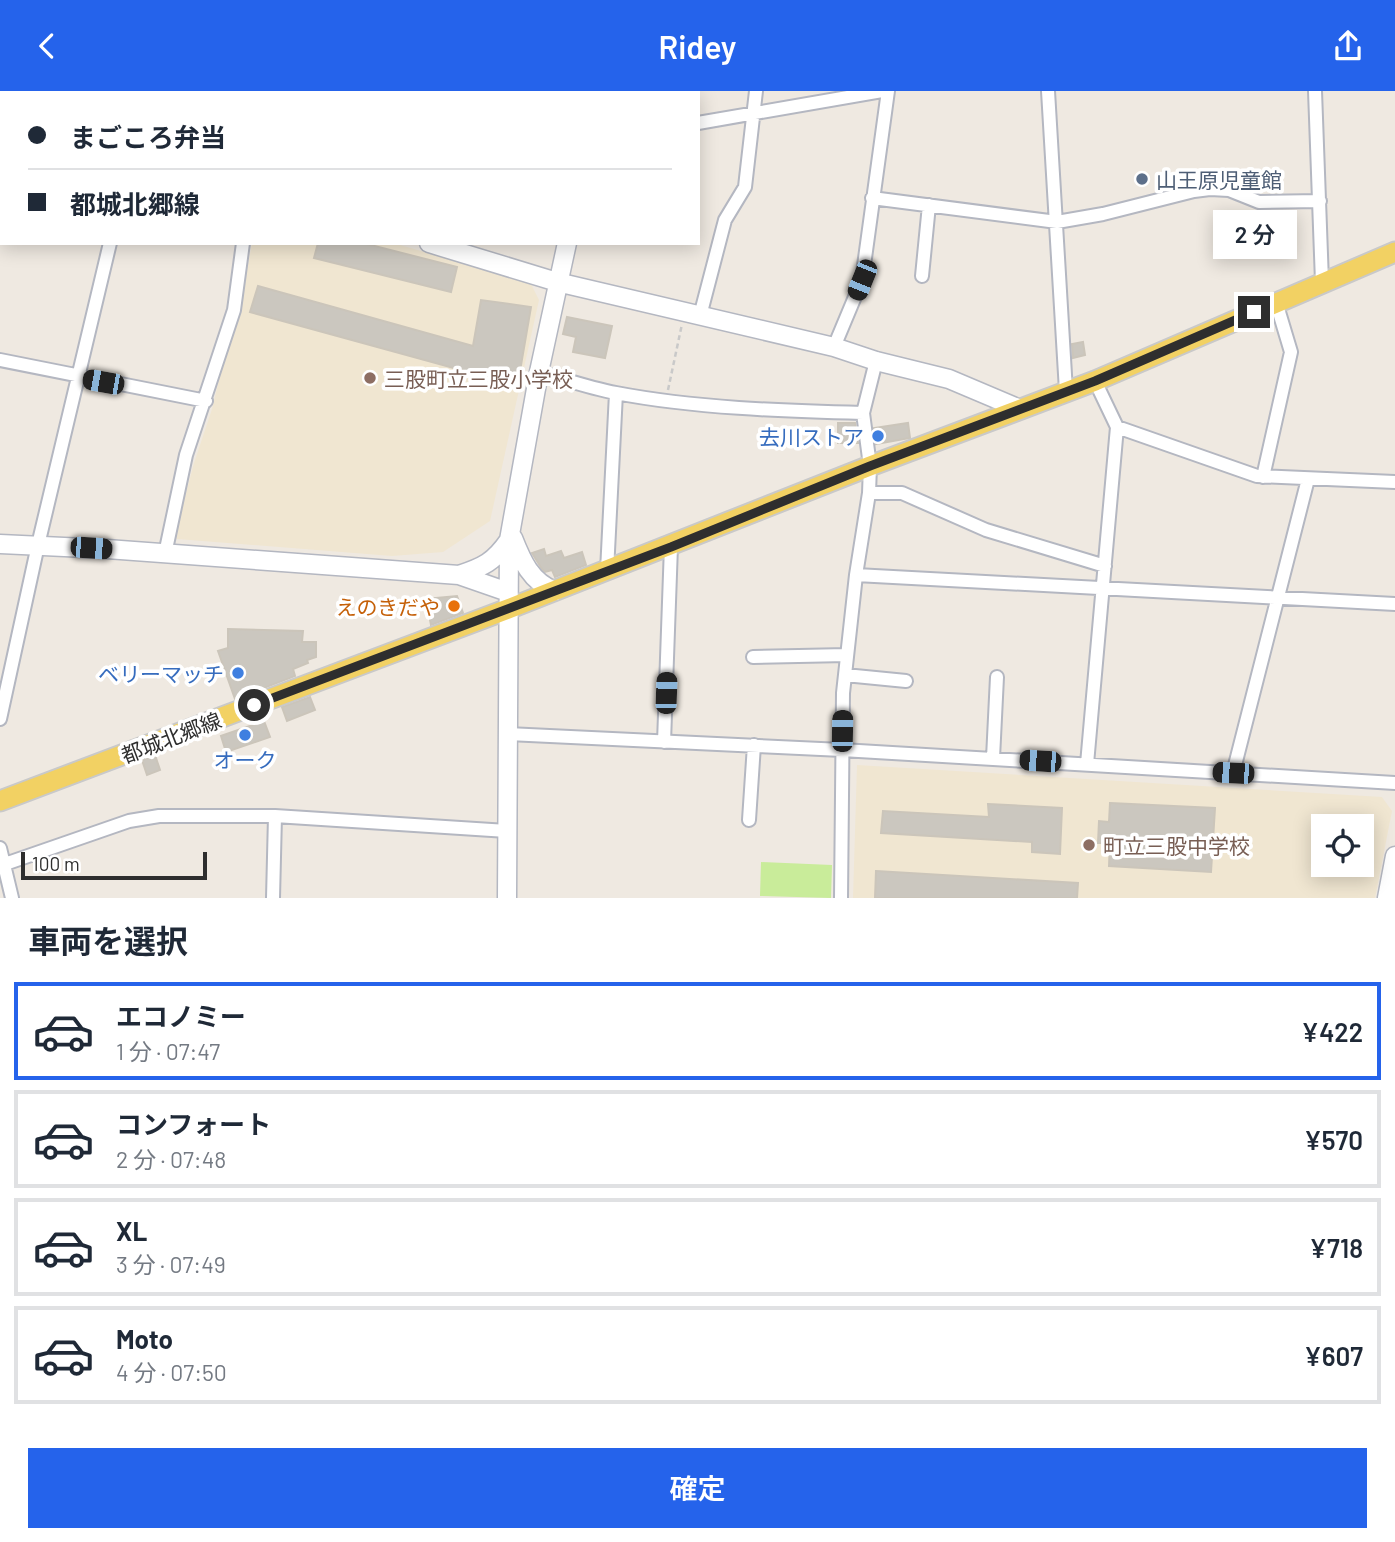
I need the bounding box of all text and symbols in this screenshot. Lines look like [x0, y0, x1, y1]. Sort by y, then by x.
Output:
icon: back [28, 27, 66, 65]
text: Ridey [659, 27, 736, 65]
icon: share [1329, 27, 1367, 65]
text: まごころ弁当 [70, 121, 226, 152]
place label: 山王原児童館 [1156, 167, 1282, 192]
marker: 山王原児童館 [1134, 171, 1150, 187]
text: 都城北郷線 [70, 188, 200, 219]
callout: 2 分 [1212, 211, 1296, 259]
text: 2 分 [1235, 220, 1275, 248]
car [845, 257, 880, 303]
route end [1238, 296, 1270, 328]
place label: 三股町立三股小学校 [384, 366, 573, 391]
car [81, 368, 126, 396]
marker: 三股町立三股小学校 [362, 370, 378, 386]
place label: 去川ストア [759, 424, 864, 449]
marker: 去川ストア [870, 428, 886, 444]
car [70, 536, 113, 560]
place label: えのきだや [336, 594, 440, 619]
marker: えのきだや [446, 598, 462, 614]
place label: ベリーマッチ [98, 661, 224, 686]
marker: ベリーマッチ [230, 665, 246, 681]
car [655, 672, 678, 714]
route start [238, 689, 270, 721]
street label: 都城北郷線 [118, 707, 224, 767]
car [832, 710, 853, 752]
marker: オーク [237, 727, 253, 743]
place label: オーク [214, 747, 277, 772]
car [1019, 749, 1062, 773]
car [1212, 761, 1255, 785]
map controls [1311, 814, 1374, 877]
button: locate [1311, 814, 1374, 877]
place label: 町立三股中学校 [1103, 833, 1250, 858]
marker: 町立三股中学校 [1081, 837, 1097, 853]
scale bar [21, 849, 206, 881]
text: 100 m [32, 852, 80, 875]
text: 車両を選択 [28, 921, 188, 959]
icon: car [32, 1000, 95, 1063]
text: エコノミー [116, 1000, 246, 1031]
text: ¥422 [1301, 1016, 1363, 1047]
text: 1 分 · 07:47 [116, 1037, 220, 1065]
icon: car [32, 1108, 95, 1171]
text: コンフォート [116, 1108, 271, 1139]
text: ¥570 [1304, 1124, 1363, 1155]
text: 2 分 · 07:48 [116, 1145, 226, 1173]
text: XL [116, 1215, 147, 1246]
icon: car [32, 1216, 95, 1279]
text: ¥718 [1309, 1232, 1363, 1263]
text: 3 分 · 07:49 [116, 1250, 226, 1278]
text: Moto [116, 1323, 173, 1354]
icon: car [32, 1324, 95, 1387]
text: ¥607 [1304, 1340, 1363, 1371]
text: 4 分 · 07:50 [116, 1358, 227, 1386]
button: 確定 [28, 1448, 1367, 1528]

